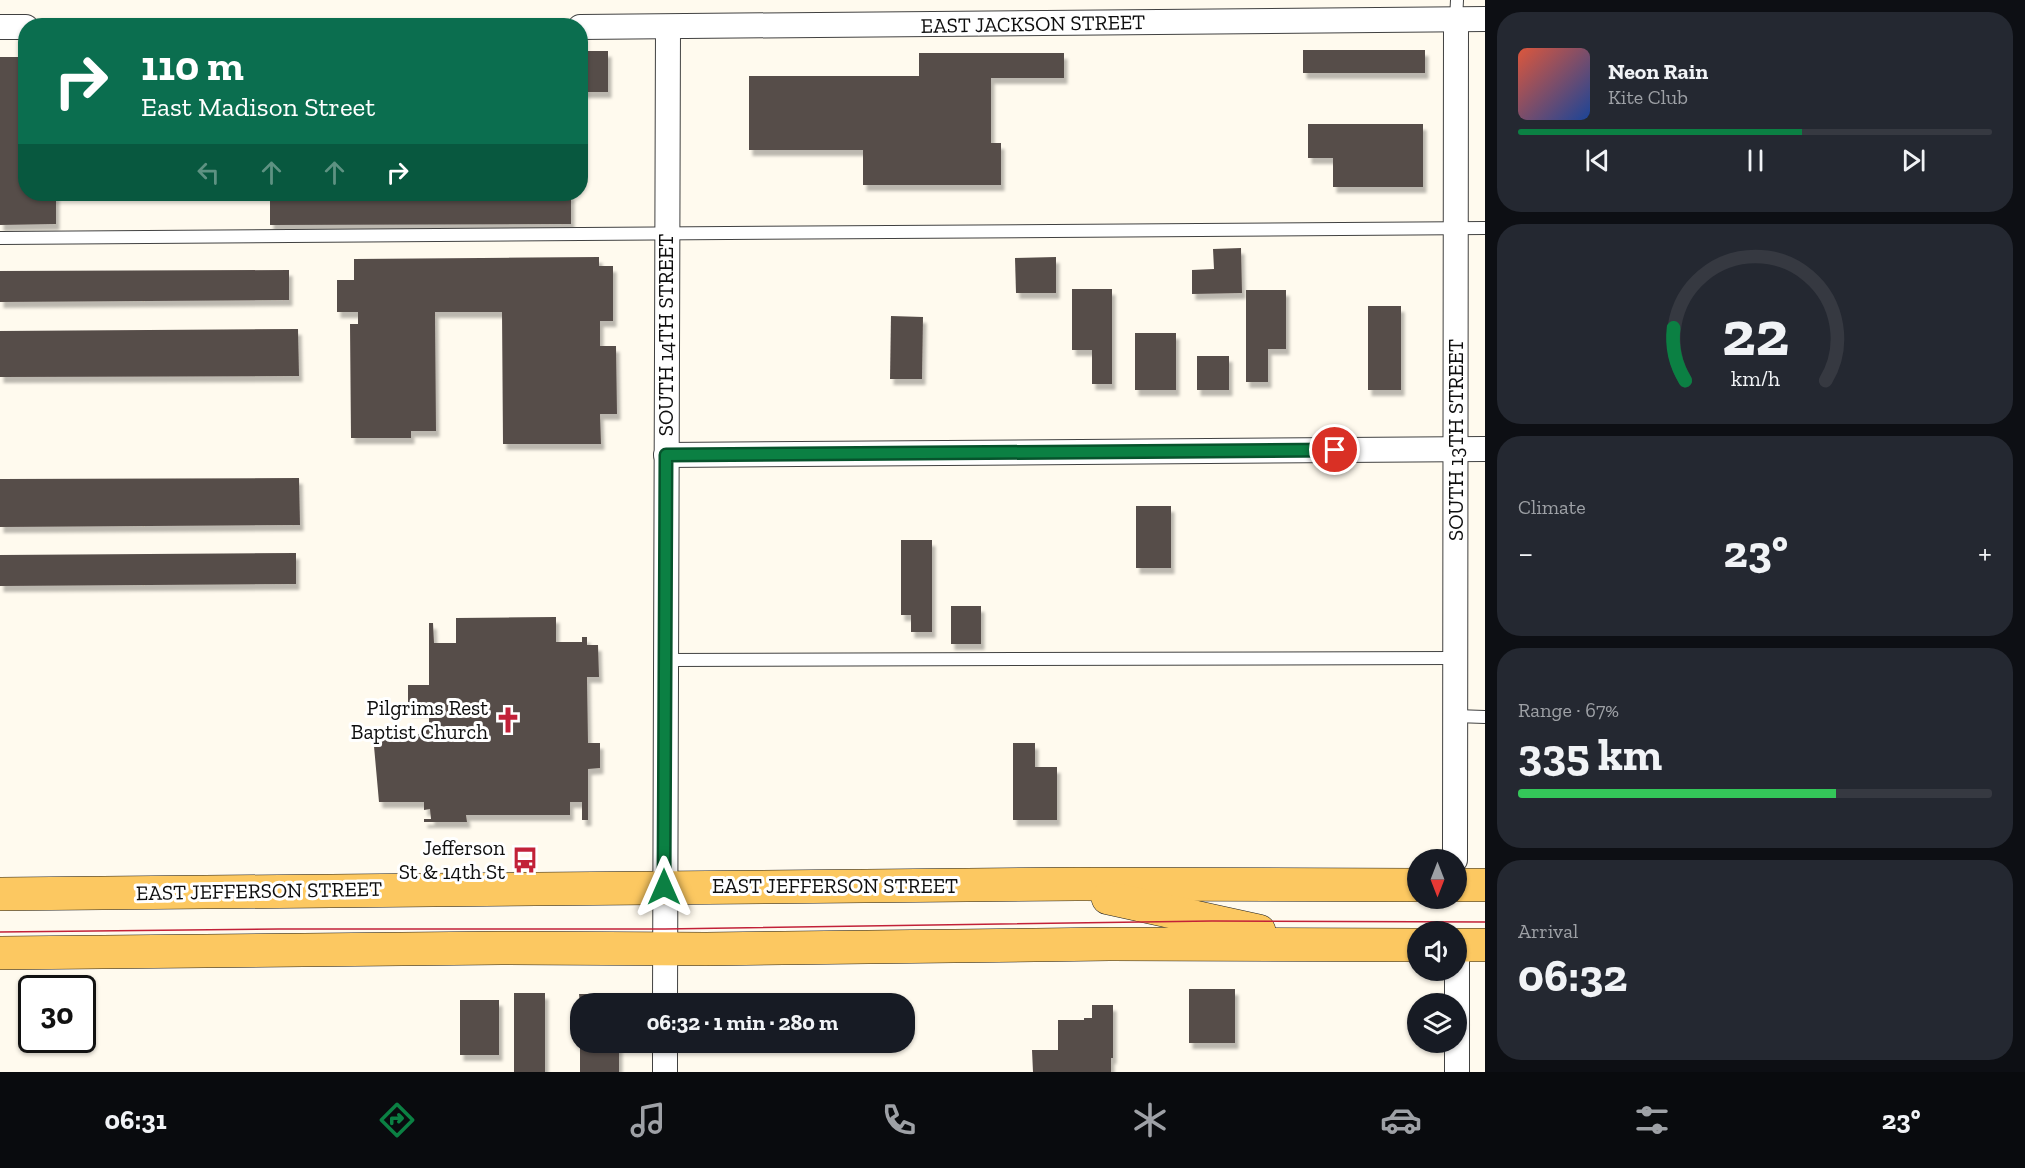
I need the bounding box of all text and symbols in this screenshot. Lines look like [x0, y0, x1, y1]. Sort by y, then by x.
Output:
street label: EAST JACKSON STREET [921, 9, 1145, 38]
text: 110 m [141, 40, 244, 91]
icon: right [42, 42, 120, 120]
text: Neon Rain [1608, 58, 1708, 85]
text: Kite Club [1608, 85, 1688, 109]
text: East Madison Street [141, 91, 375, 123]
icon: previous [1581, 144, 1614, 177]
icon: pause [1739, 144, 1772, 177]
icon: next [1897, 144, 1930, 177]
icon: left [192, 156, 225, 189]
icon: ahead [255, 156, 288, 189]
icon: ahead [318, 156, 351, 189]
icon: right [381, 156, 414, 189]
street label: SOUTH 14TH STREET [653, 234, 678, 436]
text: 22 [1721, 296, 1789, 371]
street label: SOUTH 13TH STREET [1443, 339, 1468, 541]
text: km/h [1731, 366, 1779, 391]
pin [1309, 424, 1360, 475]
icon: arrive [1318, 433, 1351, 466]
text: Climate [1518, 495, 1586, 519]
text: 23° [1724, 525, 1788, 579]
text: − [1518, 533, 1533, 572]
text: + [1978, 533, 1992, 572]
place label: Pilgrims Rest Baptist Church [351, 695, 488, 744]
text: Range · 67% [1518, 698, 1619, 722]
church icon: Pilgrims Rest Baptist Church [493, 705, 523, 735]
text: 335 km [1518, 728, 1662, 782]
place label: Jefferson St & 14th St [399, 835, 505, 884]
bus stop icon: Jefferson St & 14th St [510, 845, 540, 875]
north arrow [1407, 849, 1467, 909]
map controls [1407, 849, 1467, 1053]
position arrow [632, 855, 696, 919]
street label: EAST JEFFERSON STREET [712, 873, 958, 898]
street label: EAST JEFFERSON STREET [136, 876, 382, 905]
text: Arrival [1518, 919, 1578, 943]
button: sound [1407, 921, 1467, 981]
text: 06:32 [1518, 949, 1627, 1003]
speed limit sign: 30 [18, 975, 96, 1053]
button: layers [1407, 993, 1467, 1053]
text: 06:32 · 1 min · 280 m [647, 1009, 838, 1036]
icon: directions [376, 1099, 418, 1141]
icon: music [627, 1099, 669, 1141]
icon: phone [878, 1099, 920, 1141]
icon: climate [1129, 1099, 1171, 1141]
icon: car [1380, 1099, 1422, 1141]
icon: filters [1631, 1099, 1673, 1141]
text: 06:31 [105, 1104, 167, 1136]
text: 23° [1882, 1104, 1920, 1136]

